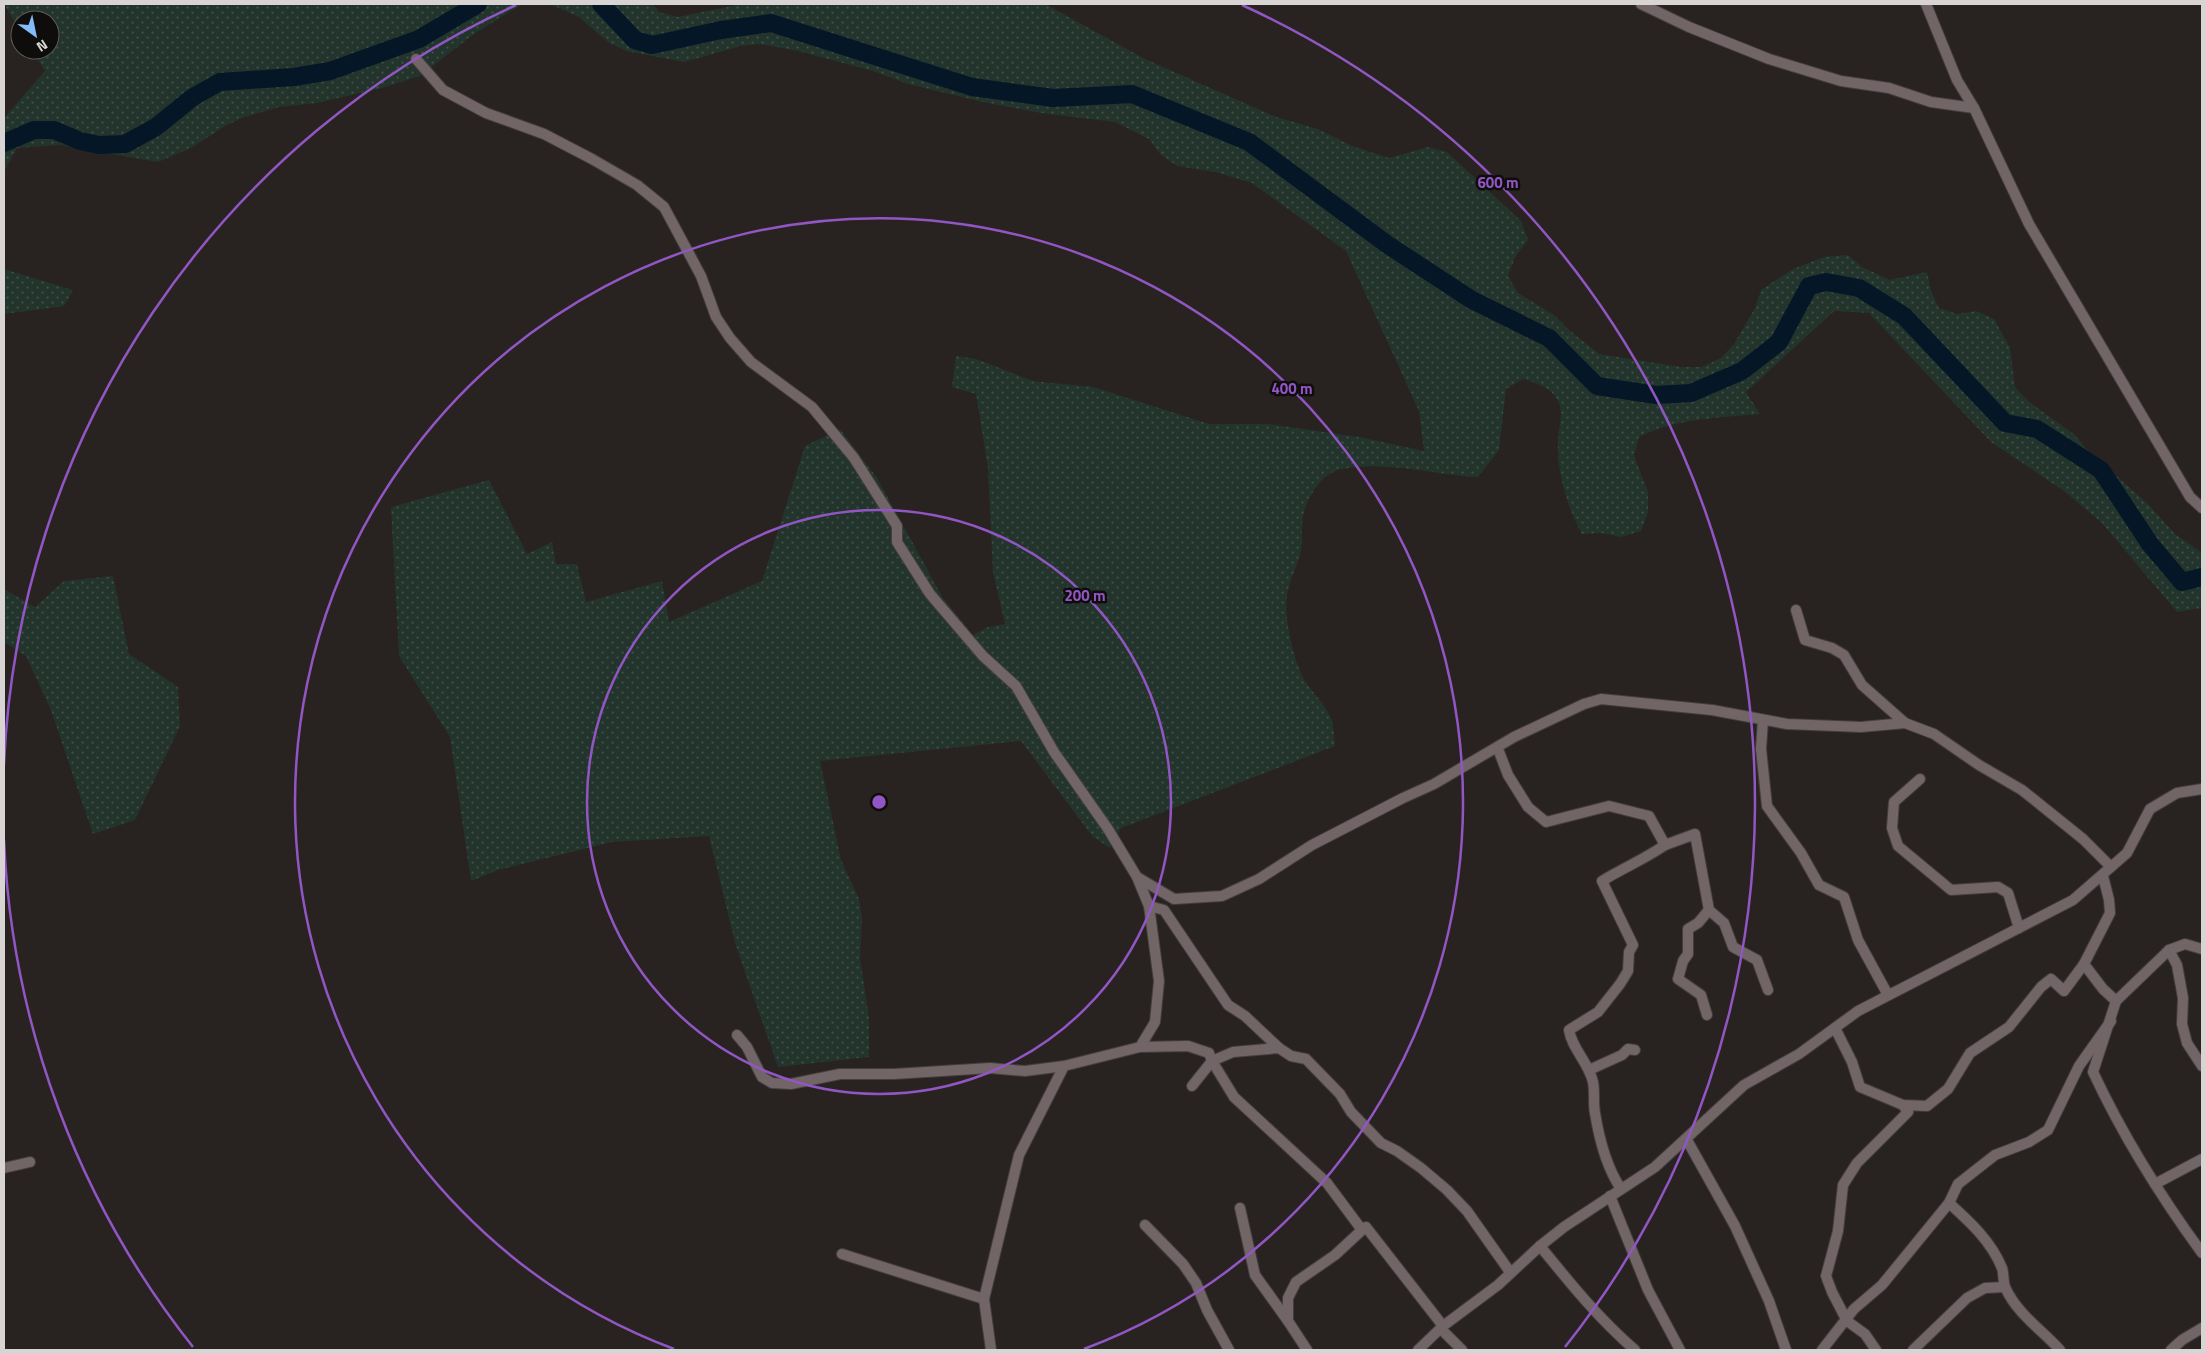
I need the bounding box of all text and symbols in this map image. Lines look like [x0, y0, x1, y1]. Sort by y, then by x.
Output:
north arrow [10, 10, 60, 60]
text: N [33, 35, 52, 58]
text: 600 m [1477, 171, 1519, 194]
text: 400 m [1271, 377, 1313, 400]
text: 200 m [1064, 584, 1106, 607]
centre of rings [870, 793, 888, 811]

